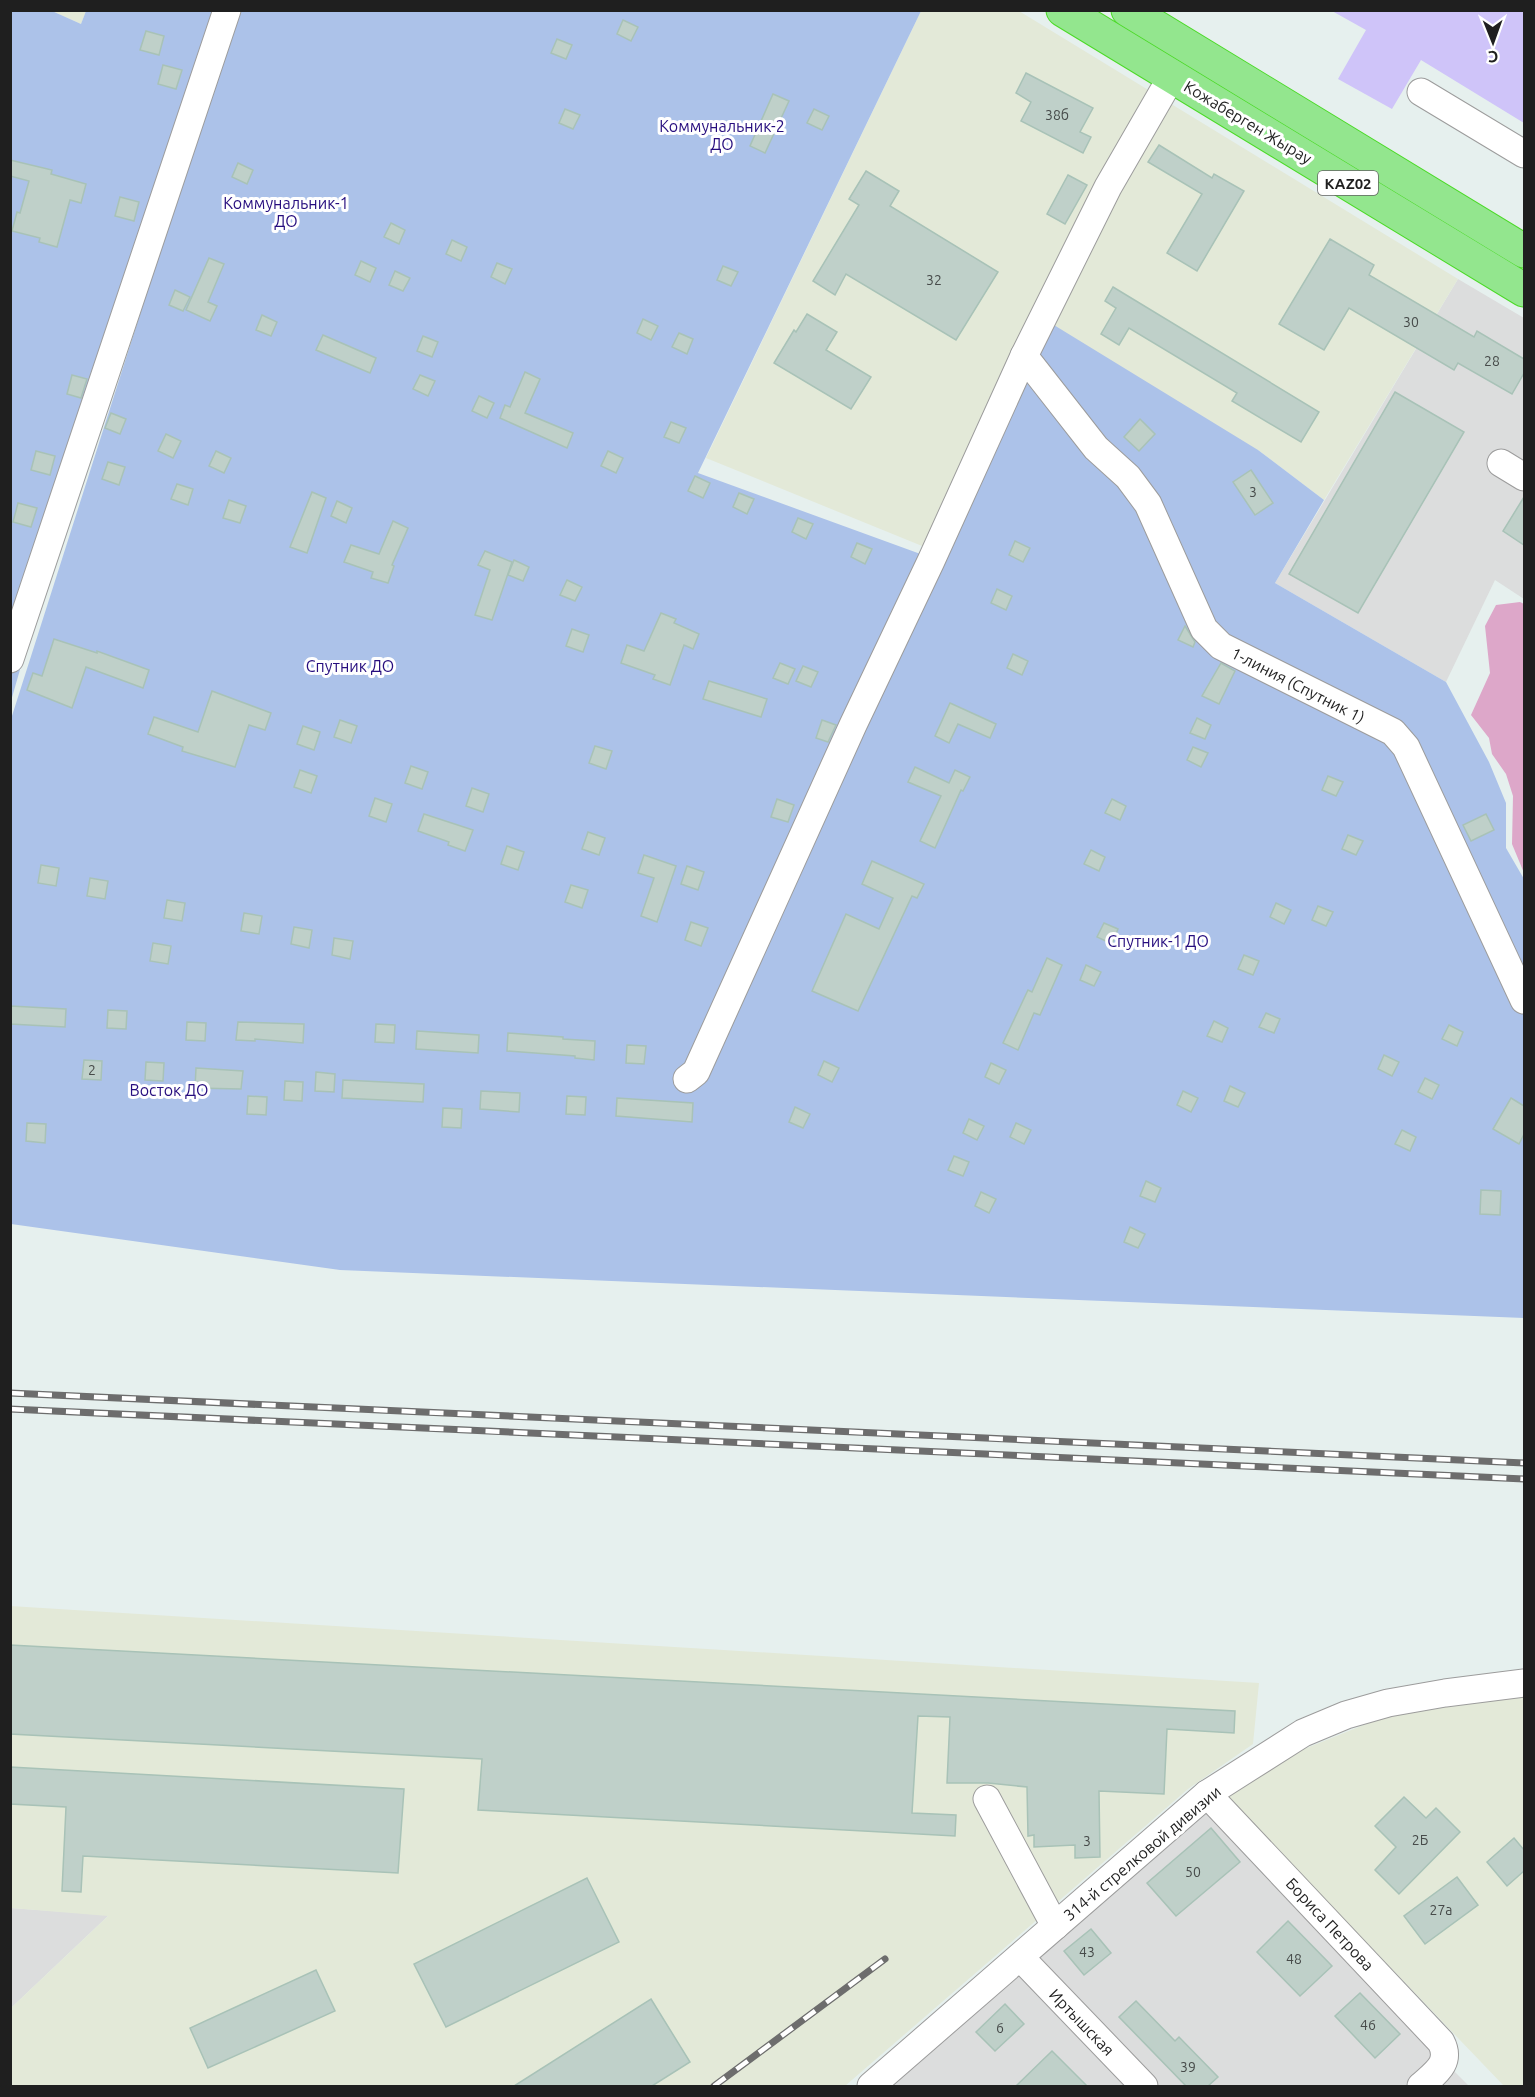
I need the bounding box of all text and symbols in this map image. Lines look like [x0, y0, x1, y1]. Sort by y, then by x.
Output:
north arrow [1463, 12, 1523, 72]
text: С [1488, 48, 1499, 66]
street label: Кожаберген Жырау [1181, 77, 1315, 167]
house number: 38б [1045, 107, 1069, 123]
park label: Коммунальник-2 ДО [659, 117, 785, 153]
road number: KAZ02 [1318, 171, 1378, 195]
park label: Коммунальник-1 ДО [223, 194, 349, 230]
house number: 32 [926, 272, 942, 288]
house number: 30 [1403, 314, 1419, 330]
house number: 28 [1484, 353, 1500, 369]
house number: 3 [1249, 484, 1257, 500]
street label: 1-линия (Спутник 1) [1228, 644, 1368, 727]
park label: Спутник ДО [306, 657, 394, 675]
park label: Спутник-1 ДО [1107, 932, 1209, 950]
house number: 2 [88, 1062, 96, 1078]
park label: Восток ДО [129, 1081, 209, 1099]
street label: 314-й стрелковой дивизии [1060, 1782, 1224, 1924]
house number: 2Б [1412, 1832, 1428, 1848]
house number: 3 [1083, 1833, 1091, 1849]
house number: 50 [1185, 1864, 1201, 1880]
street label: Бориса Петрова [1282, 1874, 1378, 1974]
house number: 27а [1430, 1902, 1453, 1918]
house number: 43 [1079, 1944, 1095, 1960]
house number: 48 [1286, 1951, 1302, 1967]
street label: Иртышская [1046, 1985, 1118, 2059]
house number: 46 [1360, 2017, 1376, 2033]
house number: 6 [996, 2020, 1004, 2036]
house number: 39 [1180, 2059, 1196, 2075]

